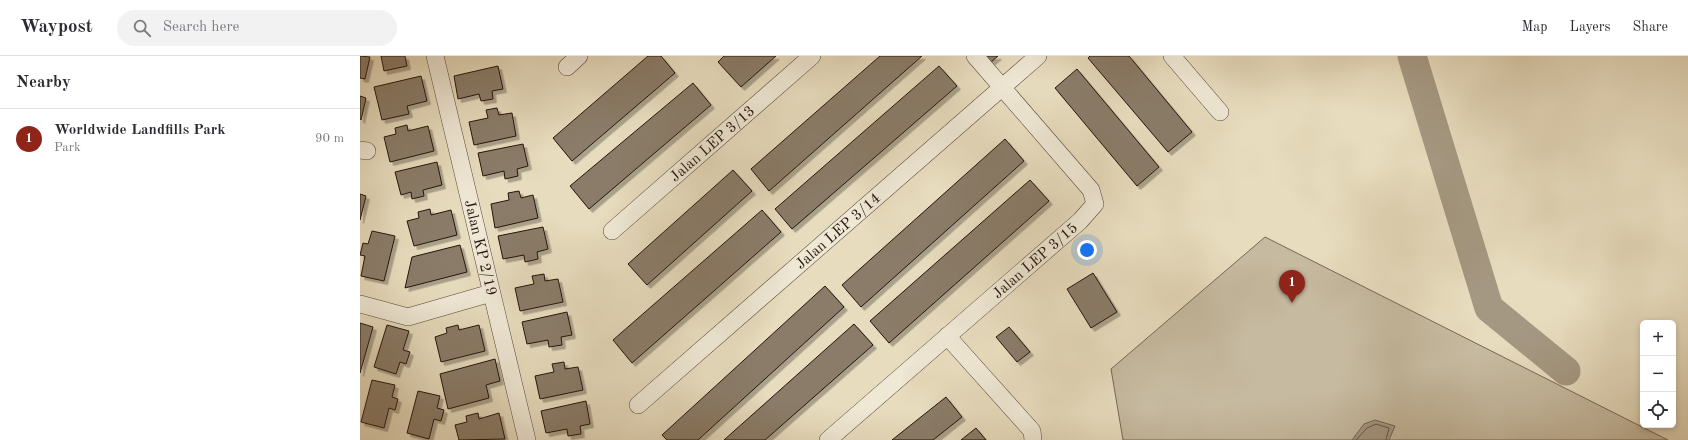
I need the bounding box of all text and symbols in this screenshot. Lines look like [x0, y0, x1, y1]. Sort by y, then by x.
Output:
search box [117, 10, 397, 46]
icon: search [131, 17, 153, 39]
text: Waypost [20, 18, 93, 37]
text: Search here [163, 20, 239, 35]
text: Map [1522, 20, 1548, 34]
text: Layers [1570, 20, 1611, 34]
text: Share [1633, 20, 1668, 34]
text: Nearby [16, 74, 71, 91]
street label: Jalan LEP 3/13 [668, 104, 758, 185]
text: Worldwide Landfills Park [54, 123, 226, 138]
text: 1 [25, 132, 33, 145]
text: 90 m [315, 132, 344, 145]
text: Park [54, 141, 81, 154]
street label: Jalan LEP 3/14 [793, 191, 884, 273]
street label: Jalan KP 2/19 [461, 199, 498, 297]
street label: Jalan LEP 3/15 [990, 221, 1081, 302]
your location [1077, 240, 1097, 260]
pin: 1 [1279, 270, 1305, 303]
map controls [1640, 320, 1676, 428]
button: + [1640, 320, 1676, 356]
button: − [1640, 356, 1676, 392]
button: locate [1640, 392, 1676, 428]

